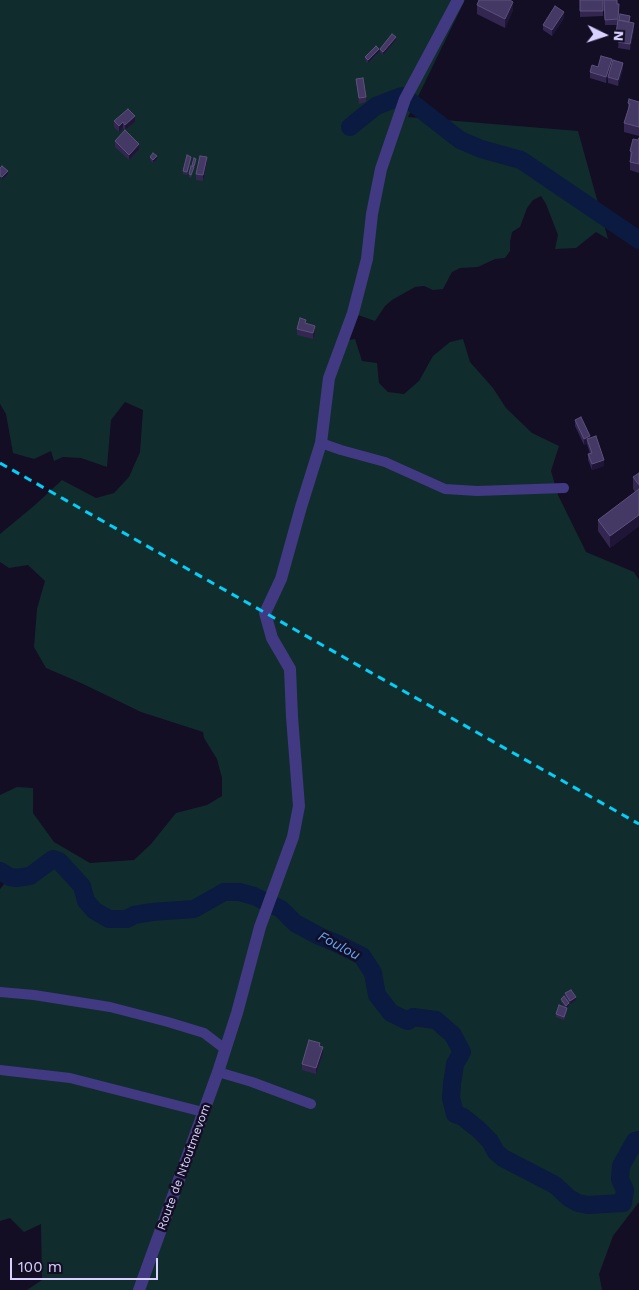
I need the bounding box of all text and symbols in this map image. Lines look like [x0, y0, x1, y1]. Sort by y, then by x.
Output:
north arrow [579, 10, 629, 60]
text: N [611, 30, 627, 42]
water label: Foulou [315, 928, 363, 964]
street label: Route de Ntoutmevom [154, 1102, 214, 1232]
scale bar [12, 1248, 160, 1280]
text: 100 m [18, 1258, 62, 1276]

